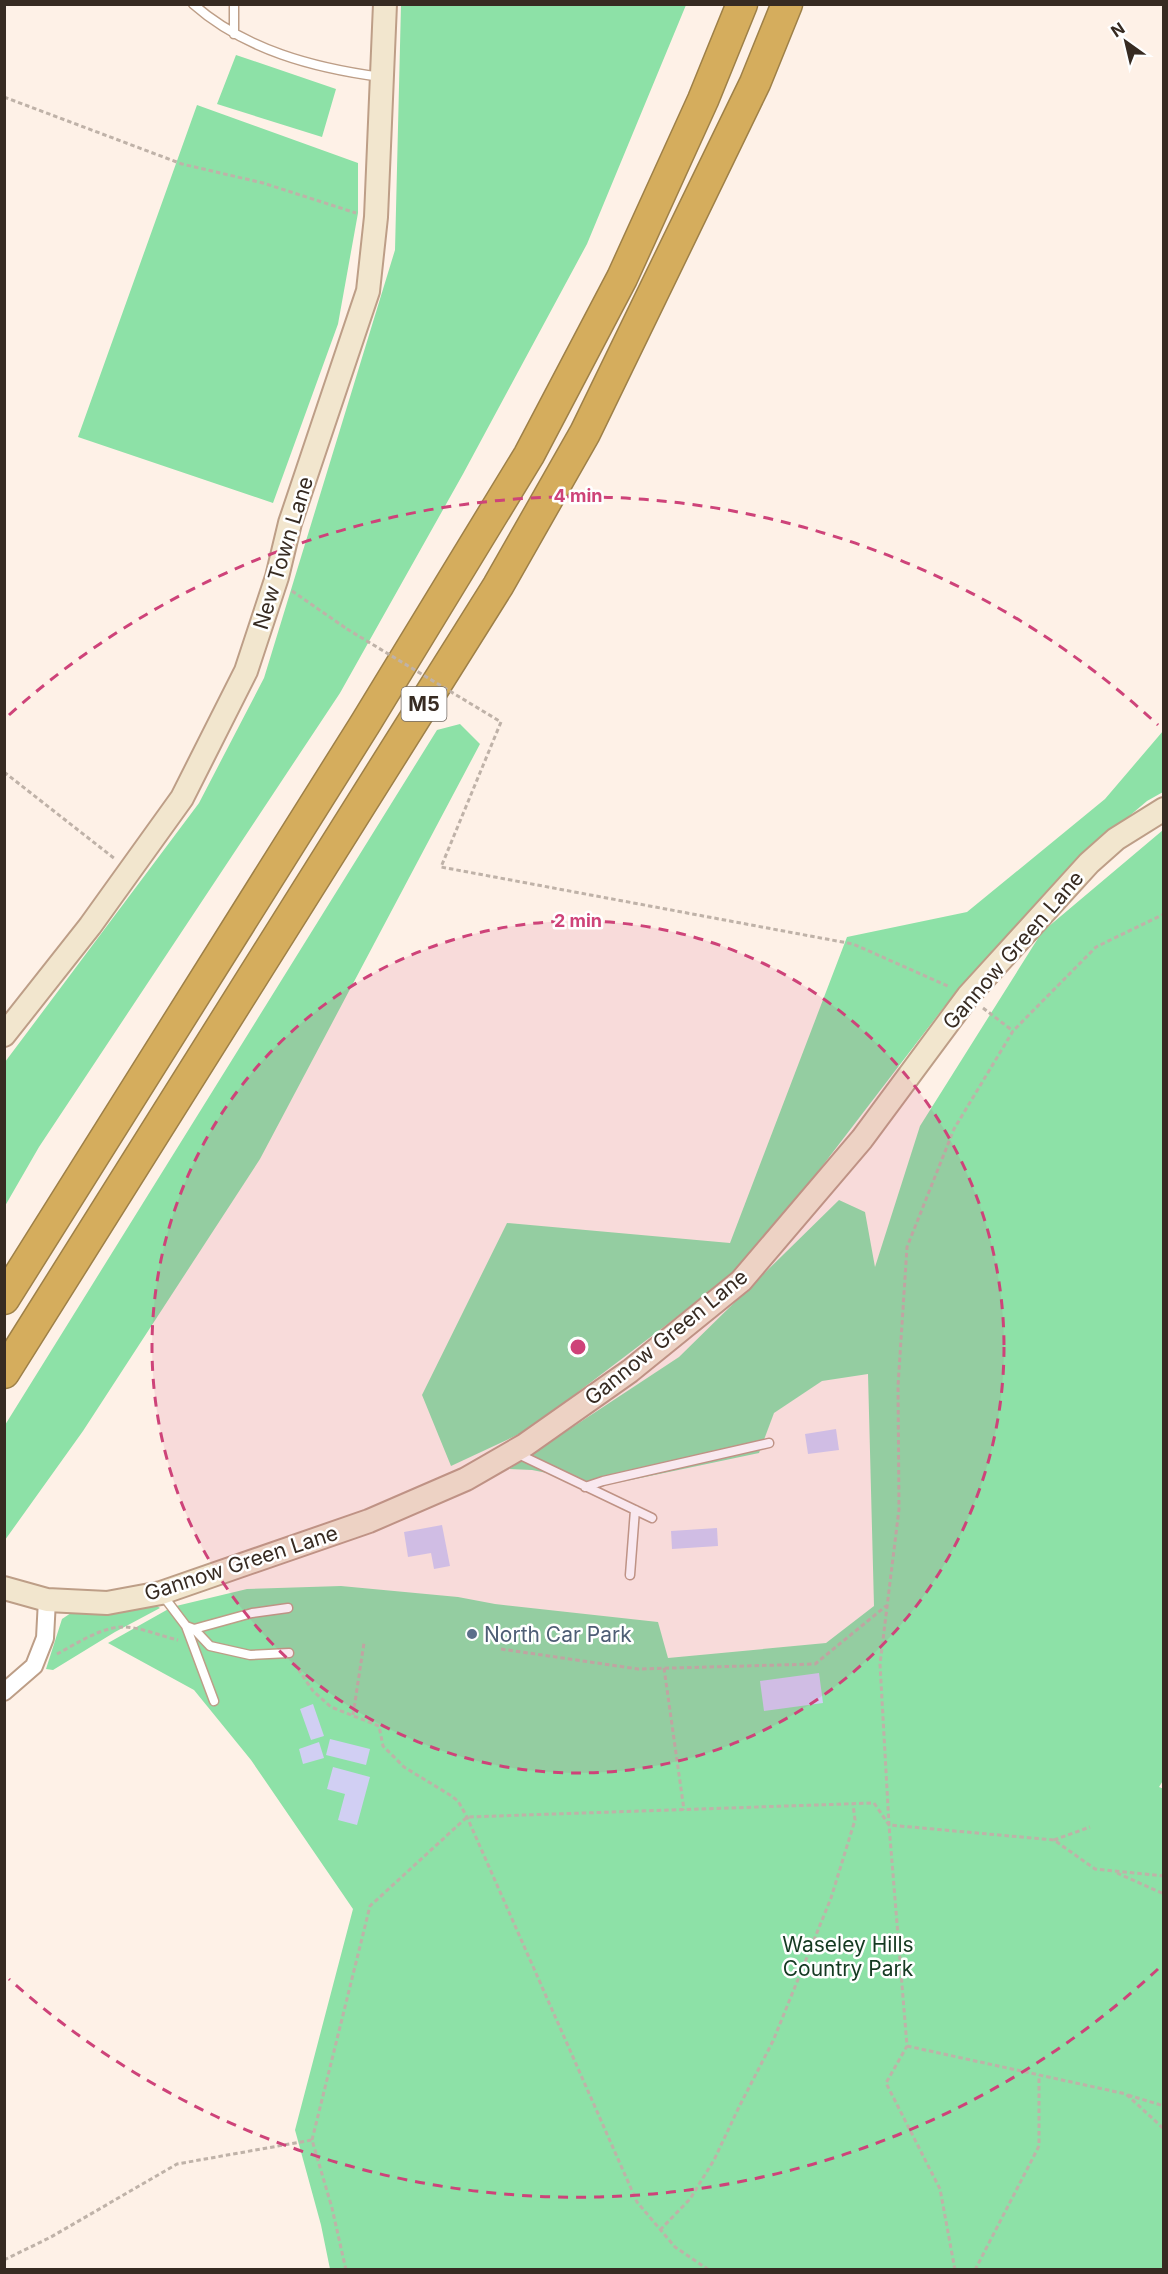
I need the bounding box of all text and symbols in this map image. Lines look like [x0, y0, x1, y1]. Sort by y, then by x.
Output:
north arrow [1096, 12, 1156, 72]
text: N [1107, 18, 1128, 41]
street label: New Town Lane [248, 473, 318, 633]
text: 4 min [554, 485, 602, 506]
road number: M5 [402, 687, 446, 721]
street label: Gannow Green Lane [937, 866, 1089, 1034]
text: 2 min [554, 910, 602, 931]
street label: Gannow Green Lane [580, 1264, 752, 1410]
centre of rings [568, 1337, 588, 1357]
street label: Gannow Green Lane [141, 1520, 341, 1606]
place label: North Car Park [484, 1622, 632, 1647]
marker: North Car Park [465, 1627, 479, 1641]
park label: Waseley Hills Country Park [782, 1932, 914, 1981]

